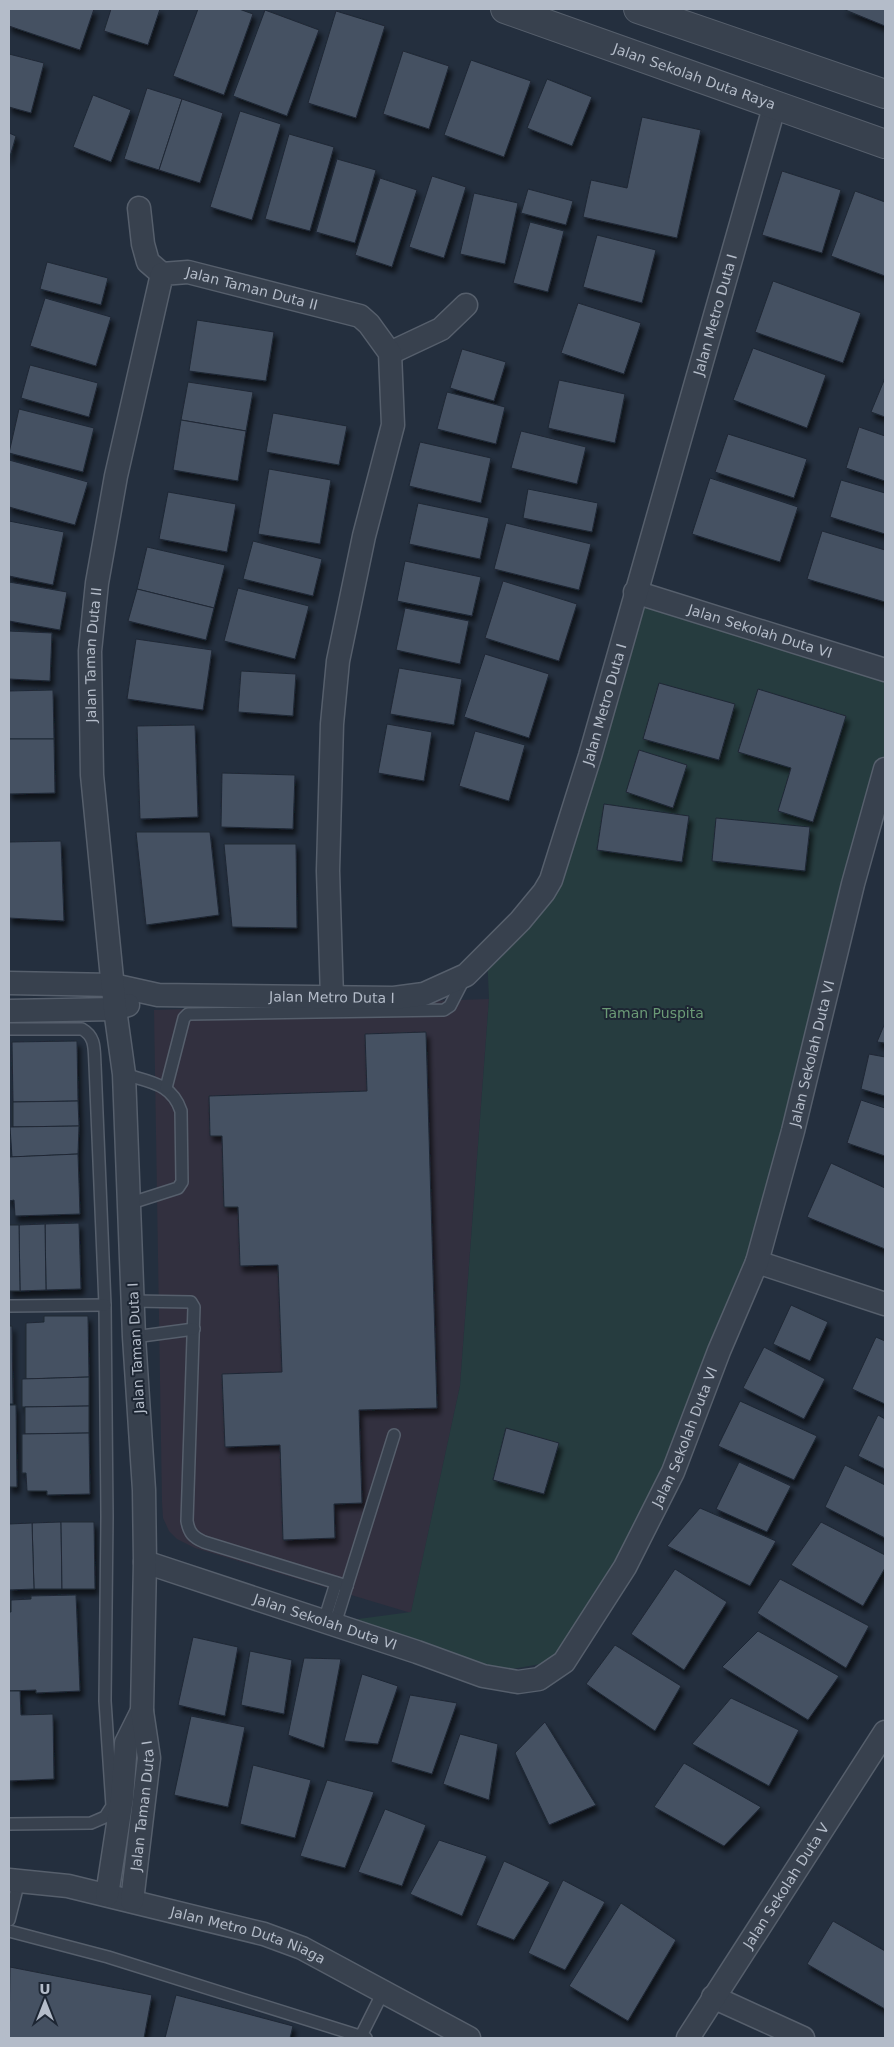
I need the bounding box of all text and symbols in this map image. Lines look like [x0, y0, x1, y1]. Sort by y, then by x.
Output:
street label: Jalan Sekolah Duta Raya [610, 40, 778, 112]
street label: Jalan Metro Duta I [690, 252, 740, 378]
street label: Jalan Taman Duta II [183, 264, 319, 313]
street label: Jalan Taman Duta II [82, 587, 104, 724]
street label: Jalan Sekolah Duta VI [685, 601, 834, 661]
street label: Jalan Metro Duta I [579, 642, 629, 768]
street label: Jalan Sekolah Duta VI [786, 979, 837, 1129]
street label: Jalan Metro Duta I [268, 988, 395, 1006]
park label: Taman Puspita [601, 1005, 704, 1021]
street label: Jalan Taman Duta I [125, 1282, 147, 1415]
street label: Jalan Sekolah Duta VI [648, 1364, 720, 1510]
street label: Jalan Sekolah Duta VI [251, 1590, 399, 1653]
street label: Jalan Taman Duta I [128, 1739, 157, 1873]
street label: Jalan Sekolah Duta V [739, 1820, 832, 1952]
street label: Jalan Metro Duta Niaga [168, 1903, 328, 1967]
north arrow [20, 1977, 70, 2027]
text: U [39, 1981, 51, 1997]

